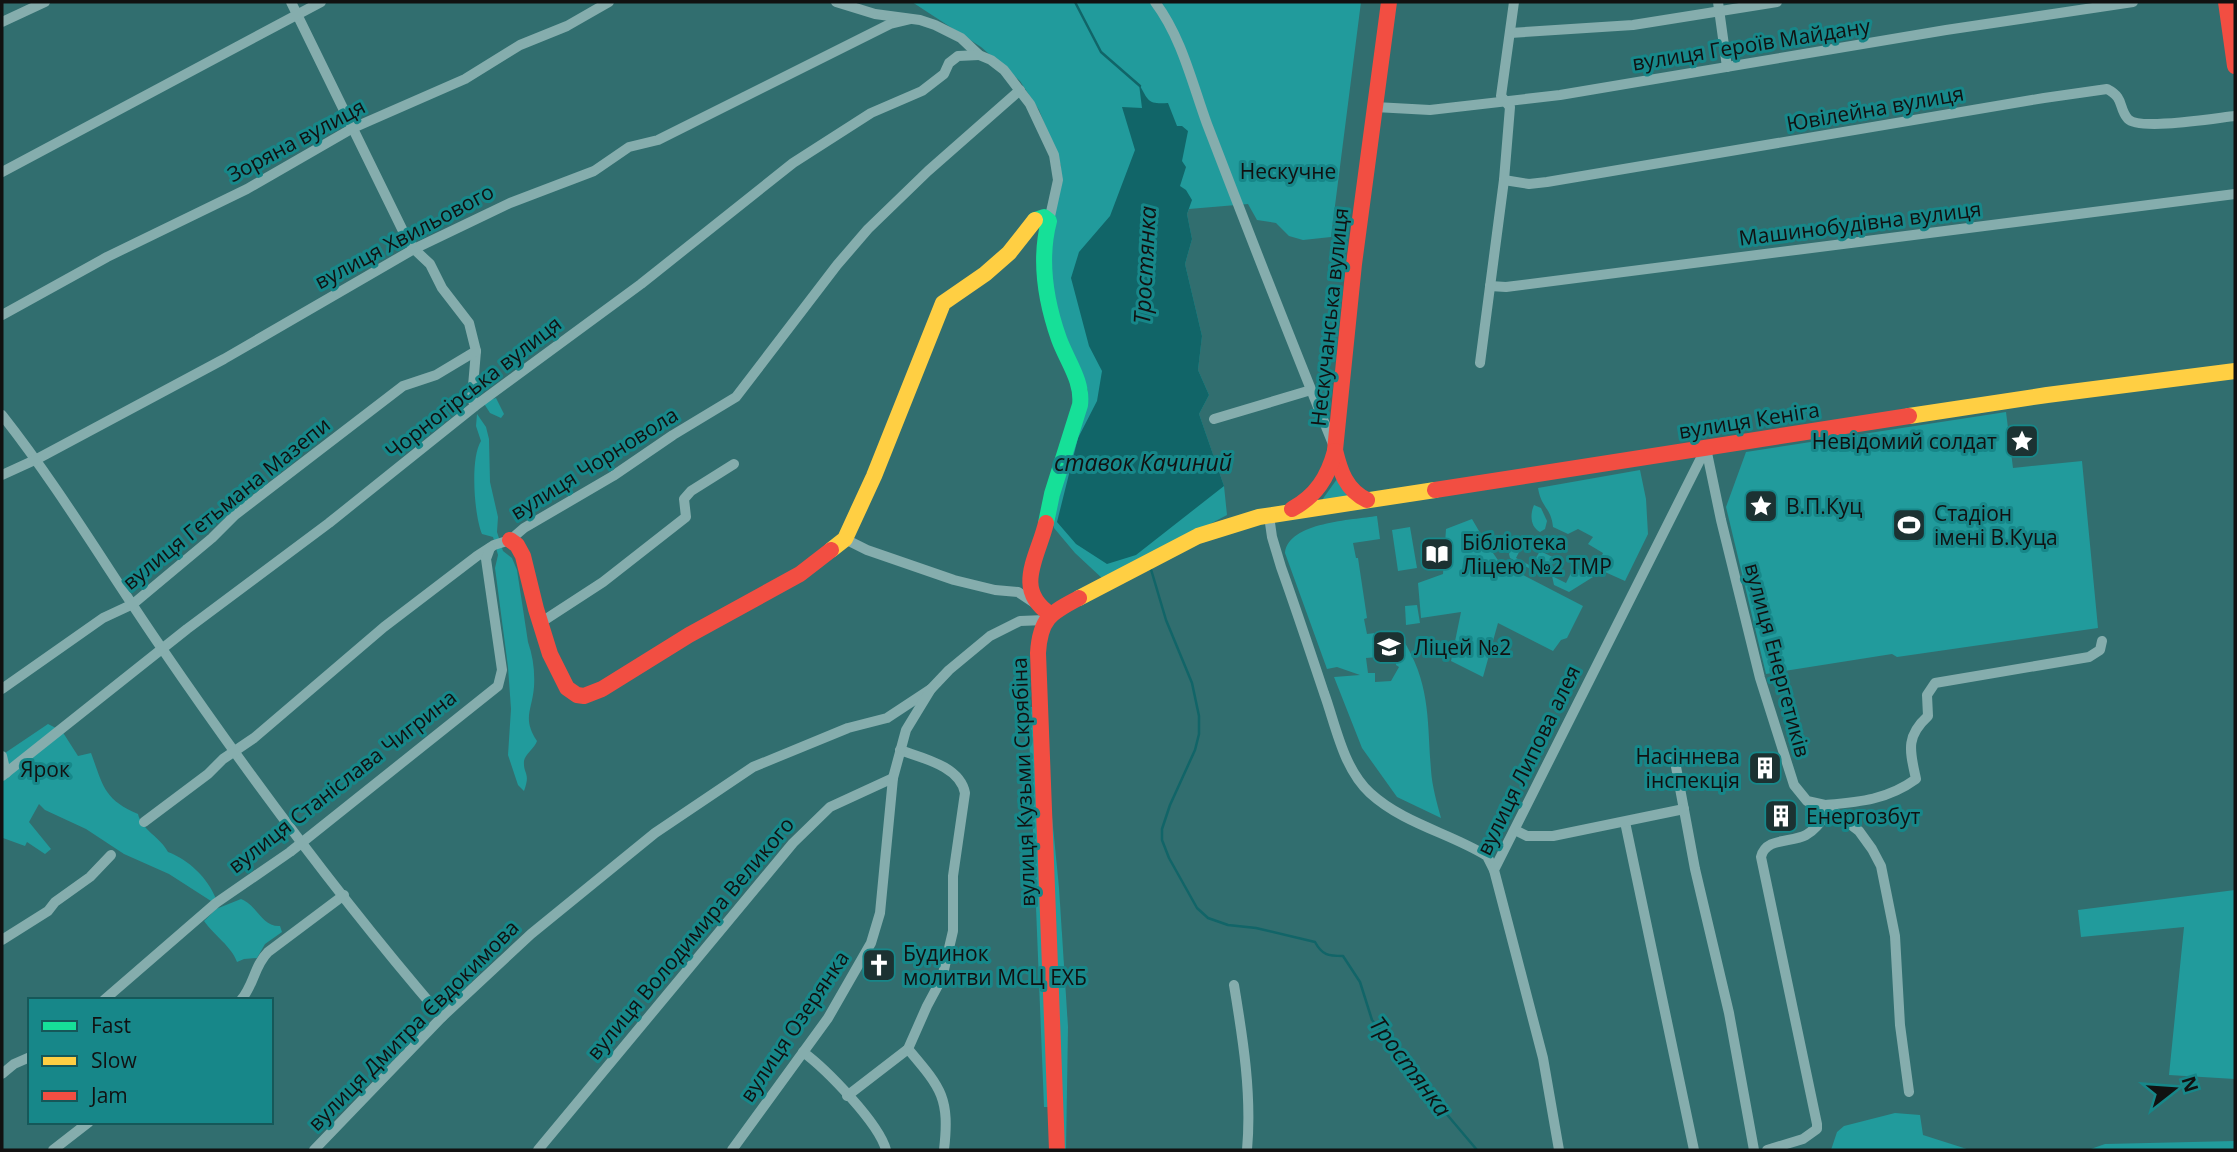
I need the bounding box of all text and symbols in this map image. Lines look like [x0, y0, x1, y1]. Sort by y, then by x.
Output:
street label: вулиця Героїв Майдану [1630, 11, 1873, 77]
street label: Ювілейна вулиця [1784, 79, 1966, 137]
street label: Зоряна вулиця [222, 92, 370, 188]
park label: Нескучне [1240, 157, 1336, 185]
street label: вулиця Хвильового [310, 177, 498, 295]
street label: Машинобудівна вулиця [1737, 194, 1983, 252]
water label: Тростянка [1125, 205, 1163, 325]
street label: Нескучанська вулиця [1304, 206, 1354, 428]
street label: Чорногірська вулиця [379, 309, 567, 465]
street label: вулиця Кеніга [1677, 395, 1821, 445]
street label: вулиця Чорновола [505, 400, 683, 526]
street label: вулиця Гетьмана Мазепи [116, 410, 336, 596]
place icon: Невідомий солдат [2003, 422, 2041, 460]
place label: Невідомий солдат [1812, 427, 1997, 455]
water label: ставок Качиний [1054, 446, 1232, 478]
place icon: В.П.Куц [1742, 487, 1780, 525]
place label: В.П.Куц [1786, 492, 1862, 520]
place label: Стадіон імені В.Куца [1934, 499, 2058, 551]
sports icon: Стадіон імені В.Куца [1890, 506, 1928, 544]
place label: Бібліотека Ліцею №2 ТМР [1462, 528, 1612, 580]
library icon: Бібліотека Ліцею №2 ТМР [1418, 535, 1456, 573]
street label: вулиця Енергетиків [1739, 560, 1817, 760]
school or university icon: Ліцей №2 [1370, 628, 1408, 666]
place label: Ліцей №2 [1414, 633, 1511, 661]
street label: вулиця Кузьми Скрябіна [1005, 657, 1041, 907]
street label: вулиця Липова алея [1470, 660, 1586, 860]
street label: вулиця Станіслава Чигрина [222, 683, 462, 879]
place label: Насіннева інспекція [1635, 742, 1740, 794]
building icon: Насіннева інспекція [1746, 749, 1784, 787]
park label: Ярок [20, 755, 70, 783]
building icon: Енергозбут [1762, 797, 1800, 835]
place label: Енергозбут [1806, 802, 1920, 830]
street label: вулиця Володимира Великого [580, 811, 800, 1065]
street label: вулиця Дмитра Євдокимова [302, 914, 524, 1136]
place label: Будинок молитви МСЦ ЕХБ [903, 939, 1087, 991]
street label: вулиця Озерянка [733, 945, 855, 1107]
church icon: Будинок молитви МСЦ ЕХБ [860, 946, 898, 984]
legend [28, 998, 273, 1124]
water label: Тростянка [1363, 1009, 1459, 1123]
text: Fast [91, 1011, 131, 1039]
text: Slow [91, 1046, 137, 1074]
north arrow [2139, 1054, 2209, 1124]
text: N [2176, 1073, 2205, 1095]
text: Jam [89, 1081, 128, 1109]

